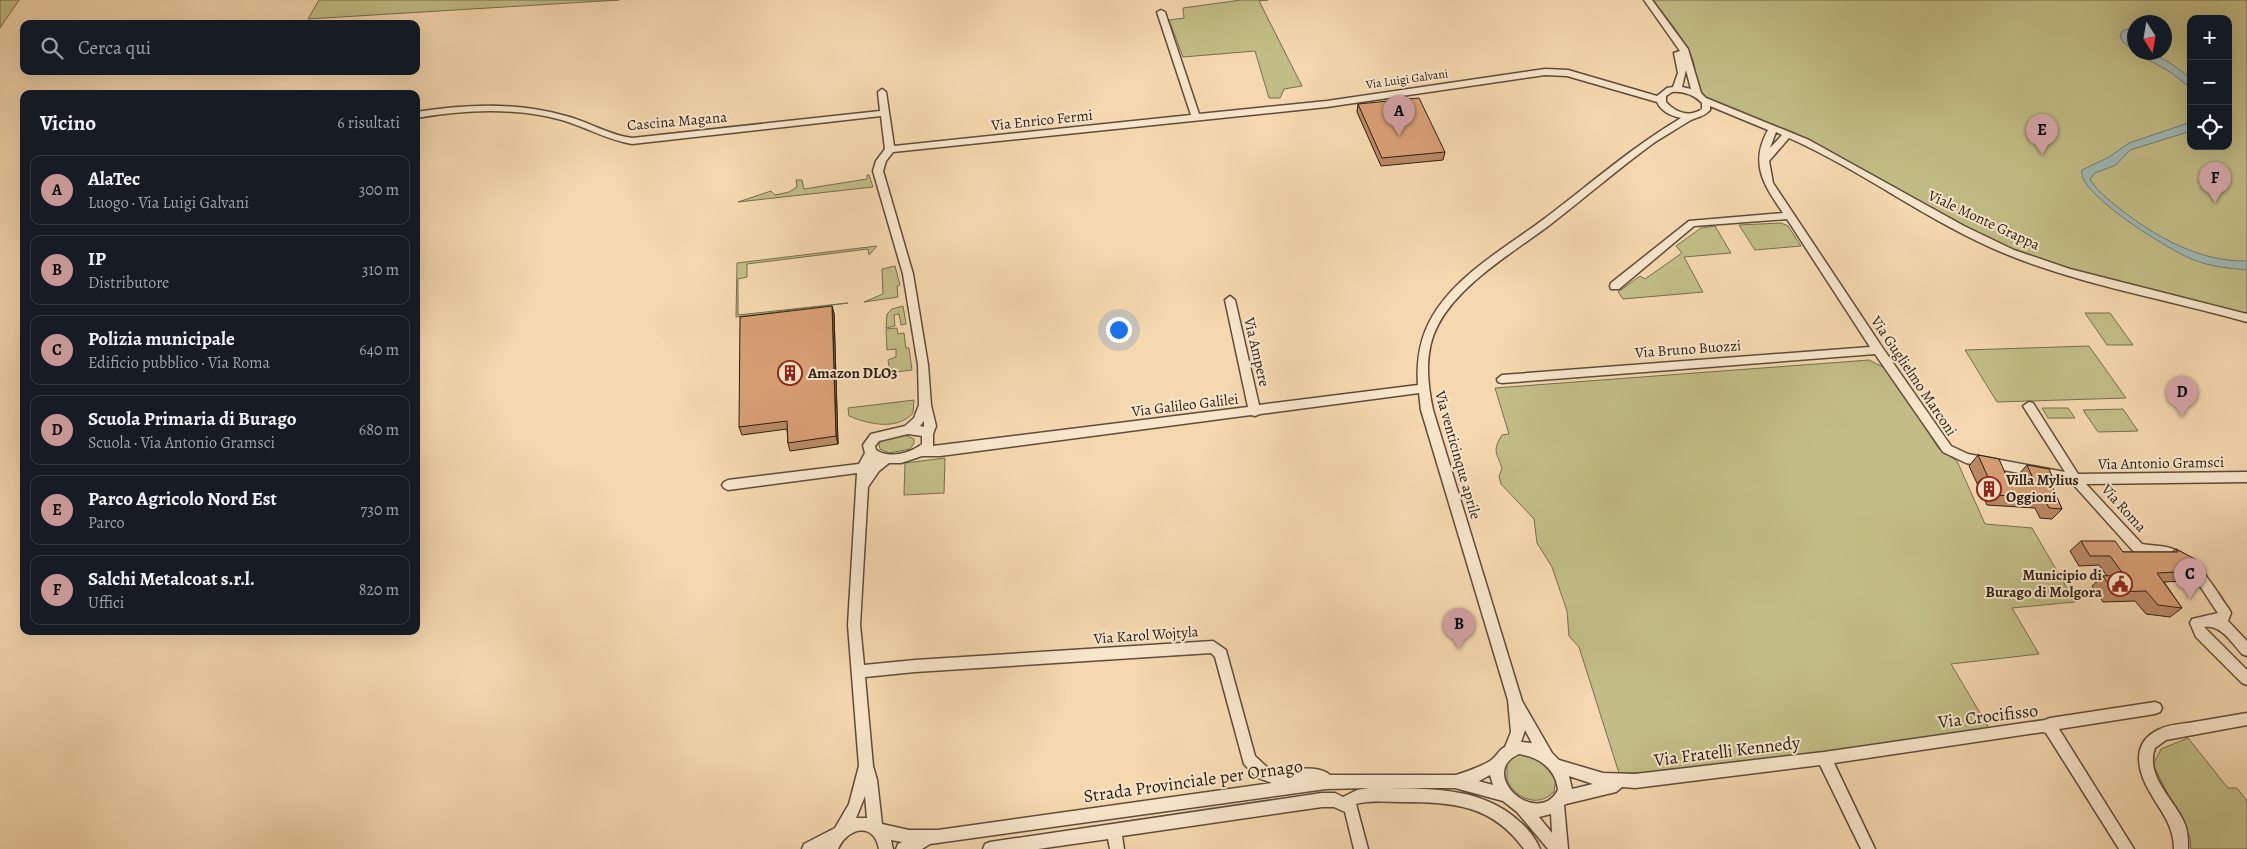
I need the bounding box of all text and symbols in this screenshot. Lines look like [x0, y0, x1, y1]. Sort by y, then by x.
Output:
north arrow [2127, 15, 2172, 60]
map controls [2187, 15, 2232, 150]
button: + [2187, 15, 2232, 60]
search box [20, 20, 420, 75]
icon: search [38, 34, 66, 62]
text: Cerca qui [78, 35, 151, 61]
button: − [2187, 60, 2232, 105]
street label: Via Luigi Galvani [1364, 65, 1449, 93]
pin: A [1383, 95, 1415, 136]
street label: Via Enrico Fermi [989, 105, 1094, 135]
button: locate [2187, 105, 2232, 150]
street label: Cascina Magana [626, 107, 728, 135]
text: Vicino [40, 109, 96, 137]
text: 6 risultati [337, 112, 400, 134]
pin: E [2026, 114, 2058, 155]
pin: F [2199, 162, 2231, 203]
text: AlaTec [88, 166, 140, 192]
text: A [52, 179, 62, 201]
text: 300 m [359, 179, 399, 201]
street label: Viale Monte Grappa [1924, 185, 2043, 255]
text: Luogo · Via Luigi Galvani [88, 192, 249, 214]
text: IP [88, 246, 106, 272]
text: B [52, 259, 62, 281]
text: 310 m [362, 259, 399, 281]
text: Distributore [88, 272, 169, 294]
street label: Via Guglielmo Marconi [1866, 311, 1962, 440]
street label: Via Ampere [1239, 314, 1275, 389]
your location [1106, 317, 1132, 343]
text: Polizia municipale [88, 326, 235, 352]
street label: Via Bruno Buozzi [1633, 335, 1742, 363]
text: C [52, 339, 62, 361]
text: 640 m [359, 339, 399, 361]
text: Edificio pubblico · Via Roma [88, 352, 270, 374]
building icon: Amazon DLO3 [777, 360, 803, 386]
place label: Amazon DLO3 [807, 363, 897, 383]
pin: D [2166, 376, 2198, 417]
street label: Via venticinque aprile [1430, 387, 1486, 522]
street label: Via Galileo Galilei [1129, 389, 1240, 422]
text: Scuola Primaria di Burago [88, 406, 297, 432]
text: D [51, 419, 63, 441]
text: 680 m [359, 419, 399, 441]
text: Scuola · Via Antonio Gramsci [88, 432, 275, 454]
street label: Via Antonio Gramsci [2097, 452, 2224, 474]
place label: Villa Mylius Oggioni [2005, 470, 2079, 507]
building icon: Villa Mylius Oggioni [1976, 476, 2002, 502]
street label: Via Roma [2096, 479, 2151, 536]
text: Parco Agricolo Nord Est [88, 486, 277, 512]
text: E [52, 499, 62, 521]
text: 730 m [361, 499, 399, 521]
text: Parco [88, 512, 124, 534]
pin: C [2174, 558, 2206, 599]
place label: Municipio di Burago di Molgora [1986, 565, 2103, 602]
text: Salchi Metalcoat s.r.l. [88, 566, 255, 592]
public building icon: Municipio di Burago di Molgora [2107, 571, 2133, 597]
text: F [53, 579, 61, 601]
text: 820 m [359, 579, 399, 601]
text: Uffici [88, 592, 124, 614]
pin: B [1443, 608, 1475, 649]
street label: Via Karol Wojtyla [1092, 621, 1199, 649]
street label: Via Crocifisso [1936, 698, 2039, 734]
street label: Via Fratelli Kennedy [1652, 730, 1802, 772]
street label: Strada Provinciale per Ornago [1082, 754, 1304, 808]

